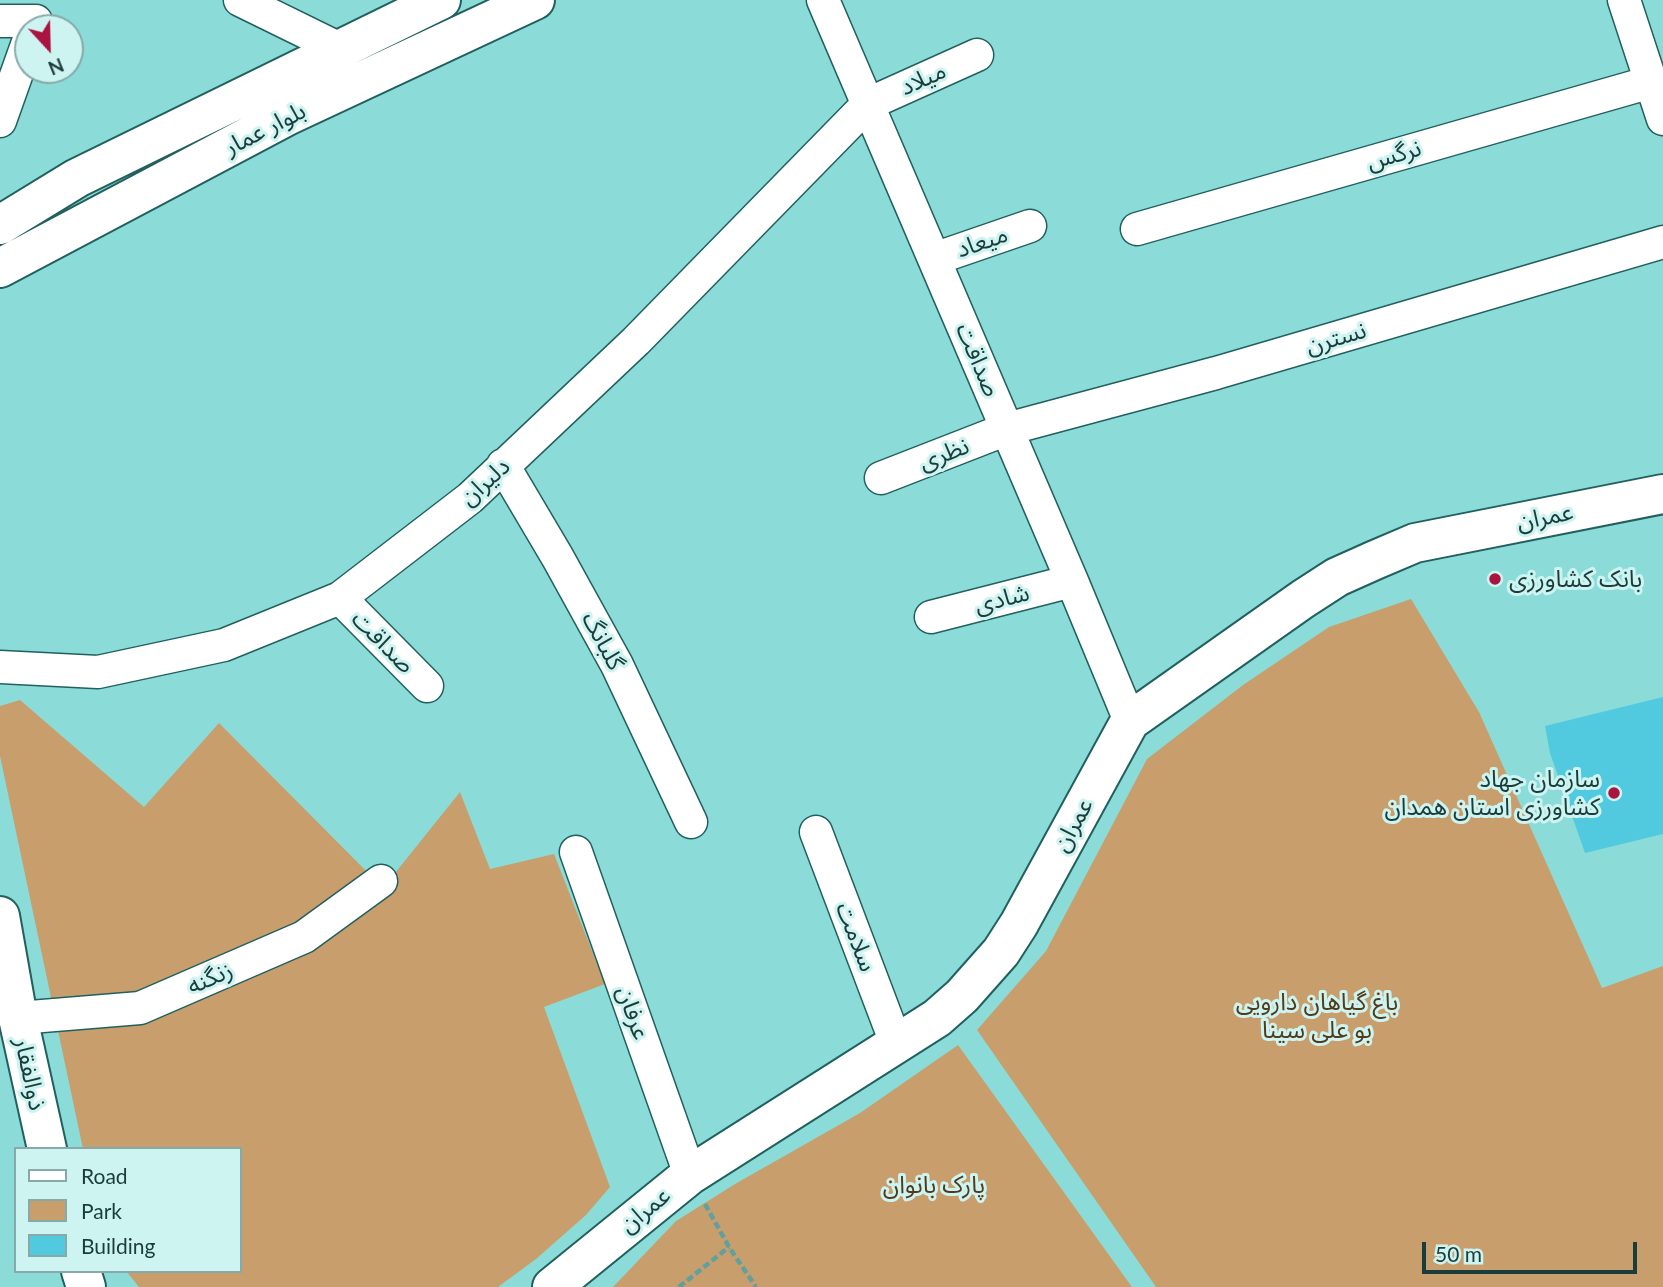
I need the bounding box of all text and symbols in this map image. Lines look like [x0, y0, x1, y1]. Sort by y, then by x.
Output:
north arrow [14, 14, 84, 84]
text: N [45, 54, 67, 80]
street label: میلاد [896, 56, 950, 102]
street label: بلوار عمار [220, 96, 310, 162]
street label: نرگس [1363, 134, 1425, 176]
street label: میعاد [952, 220, 1012, 264]
street label: نسترن [1302, 316, 1370, 360]
street label: صداقت [950, 319, 1006, 401]
street label: نظری [915, 431, 973, 477]
street label: دلیران [454, 452, 516, 512]
street label: عمران [1514, 497, 1576, 537]
place label: بانک کشاورزی [1509, 565, 1642, 593]
marker: بانک کشاورزی [1487, 571, 1503, 587]
street label: شادی [972, 578, 1032, 620]
street label: صداقت [346, 605, 420, 679]
street label: گلبانگ [576, 607, 630, 675]
place label: سازمان جهاد کشاورزی استان همدان [1384, 765, 1600, 821]
marker: سازمان جهاد کشاورزی استان همدان [1606, 785, 1622, 801]
street label: عمران [1047, 793, 1099, 857]
street label: سلامت [830, 898, 882, 976]
street label: زنگنه [183, 955, 237, 1001]
street label: عرفان [610, 982, 656, 1044]
park label: باغ گیاهان دارویی بو علی سینا [1236, 988, 1398, 1044]
street label: ذوالفقار [8, 1035, 52, 1113]
legend [14, 1147, 242, 1273]
text: Road [81, 1163, 128, 1188]
park label: پارک بانوان [883, 1171, 985, 1199]
street label: عمران [614, 1181, 676, 1239]
text: Park [81, 1198, 122, 1223]
scale bar [1425, 1228, 1640, 1272]
text: Building [81, 1233, 156, 1258]
text: 50 m [1435, 1241, 1482, 1266]

